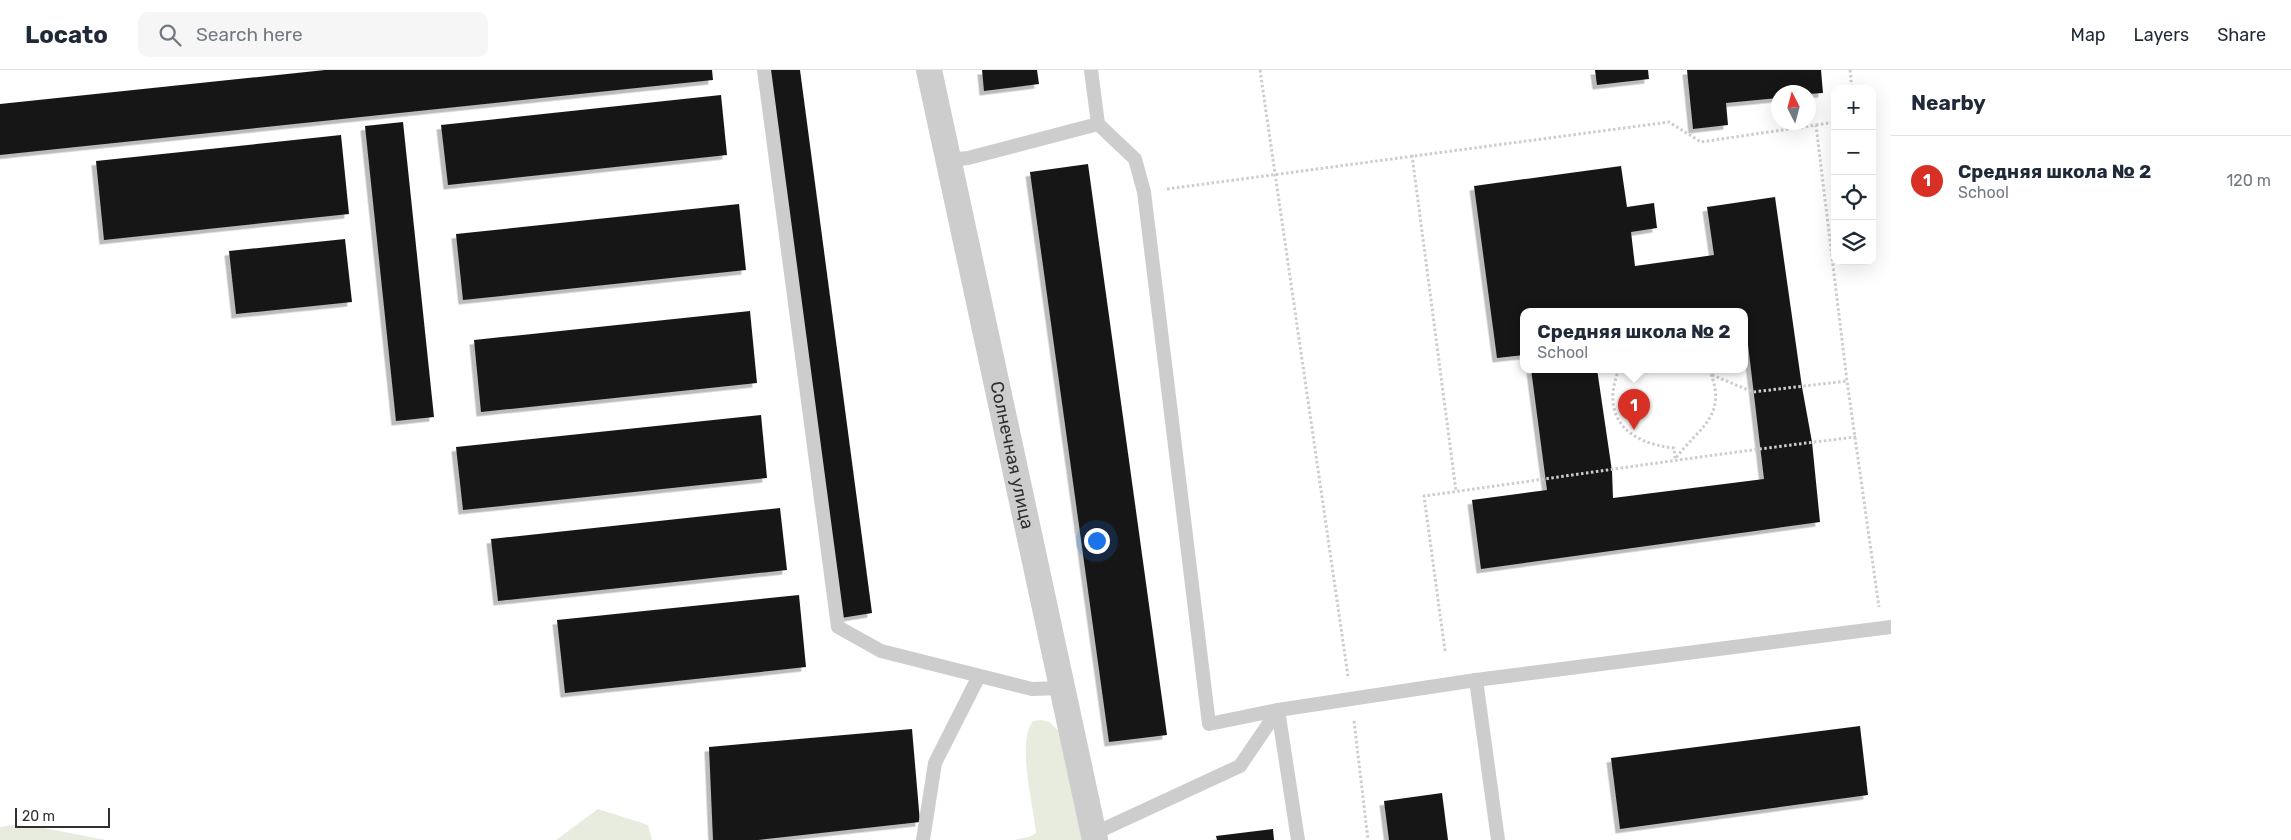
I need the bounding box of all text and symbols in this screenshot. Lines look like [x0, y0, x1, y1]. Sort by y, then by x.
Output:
search box [138, 12, 488, 57]
text: Locato [25, 21, 108, 49]
icon: search [156, 21, 184, 49]
text: Search here [196, 23, 303, 46]
text: Map [2071, 24, 2106, 46]
text: Layers [2134, 24, 2189, 46]
text: Share [2217, 24, 2266, 46]
north arrow [1771, 85, 1816, 130]
map controls [1831, 85, 1876, 265]
button: + [1831, 85, 1876, 130]
text: Nearby [1911, 90, 1986, 115]
button: − [1831, 130, 1876, 175]
text: Средняя школа № 2 [1958, 160, 2151, 183]
text: 1 [1923, 171, 1931, 190]
text: 120 m [2226, 171, 2271, 190]
button: locate [1831, 175, 1876, 220]
text: School [1958, 183, 2009, 202]
button: layers [1831, 220, 1876, 265]
popup [1520, 308, 1748, 373]
text: Средняя школа № 2 [1537, 320, 1731, 343]
text: School [1537, 343, 1588, 362]
street label: Солнечная улица [985, 379, 1039, 531]
pin: 1 [1618, 389, 1650, 430]
your location [1084, 528, 1110, 554]
scale bar [15, 805, 110, 828]
text: 20 m [22, 808, 55, 825]

